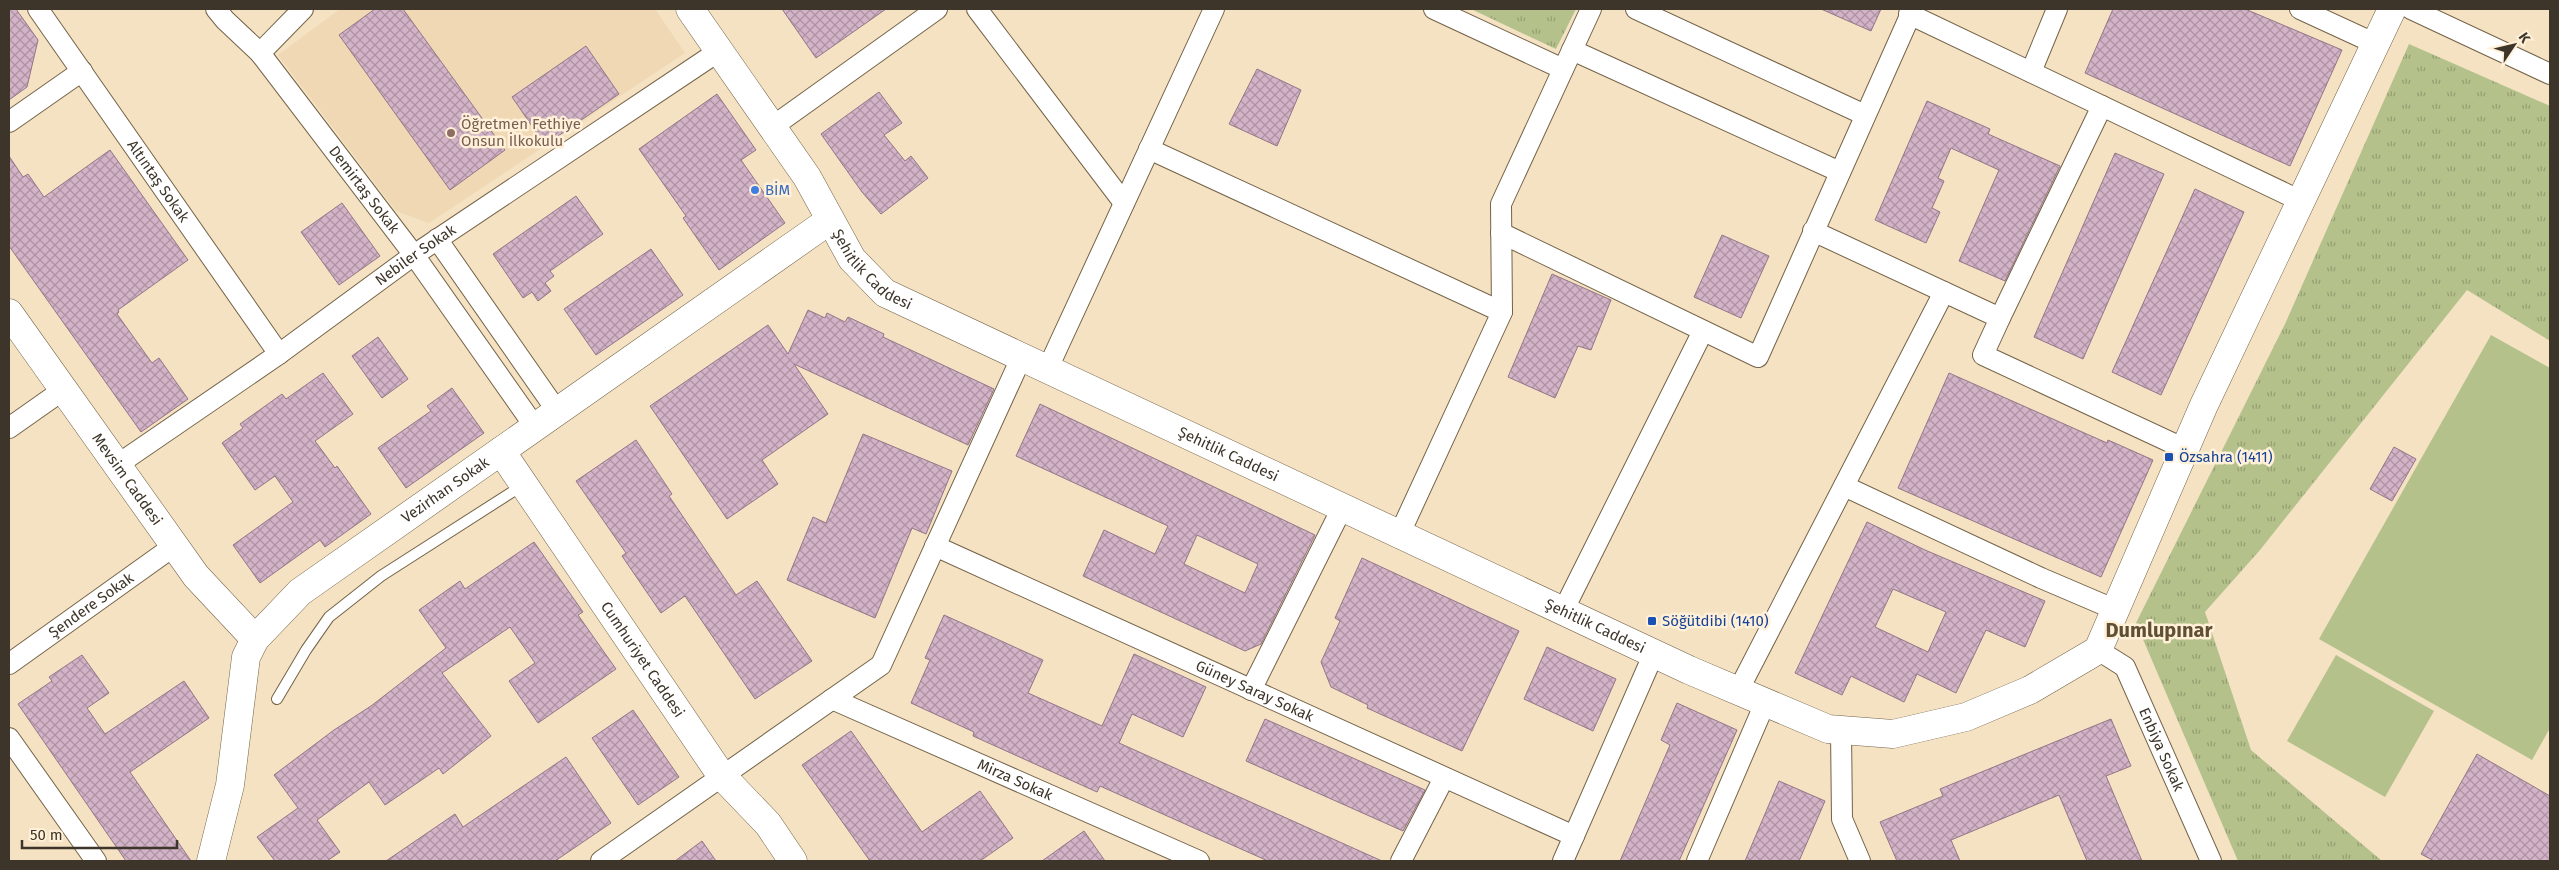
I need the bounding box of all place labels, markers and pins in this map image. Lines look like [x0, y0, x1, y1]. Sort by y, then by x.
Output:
place label: Öğretmen Fethiye Onsun İlkokulu [461, 115, 581, 150]
marker: Öğretmen Fethiye Onsun İlkokulu [445, 127, 457, 139]
place label: BİM [765, 181, 790, 199]
marker: BİM [749, 184, 761, 196]
place label: Özsahra (1411) [2179, 448, 2273, 466]
marker: Özsahra (1411) [2163, 451, 2175, 463]
place label: Söğütdibi (1410) [1662, 612, 1769, 630]
marker: Söğütdibi (1410) [1646, 615, 1658, 627]

